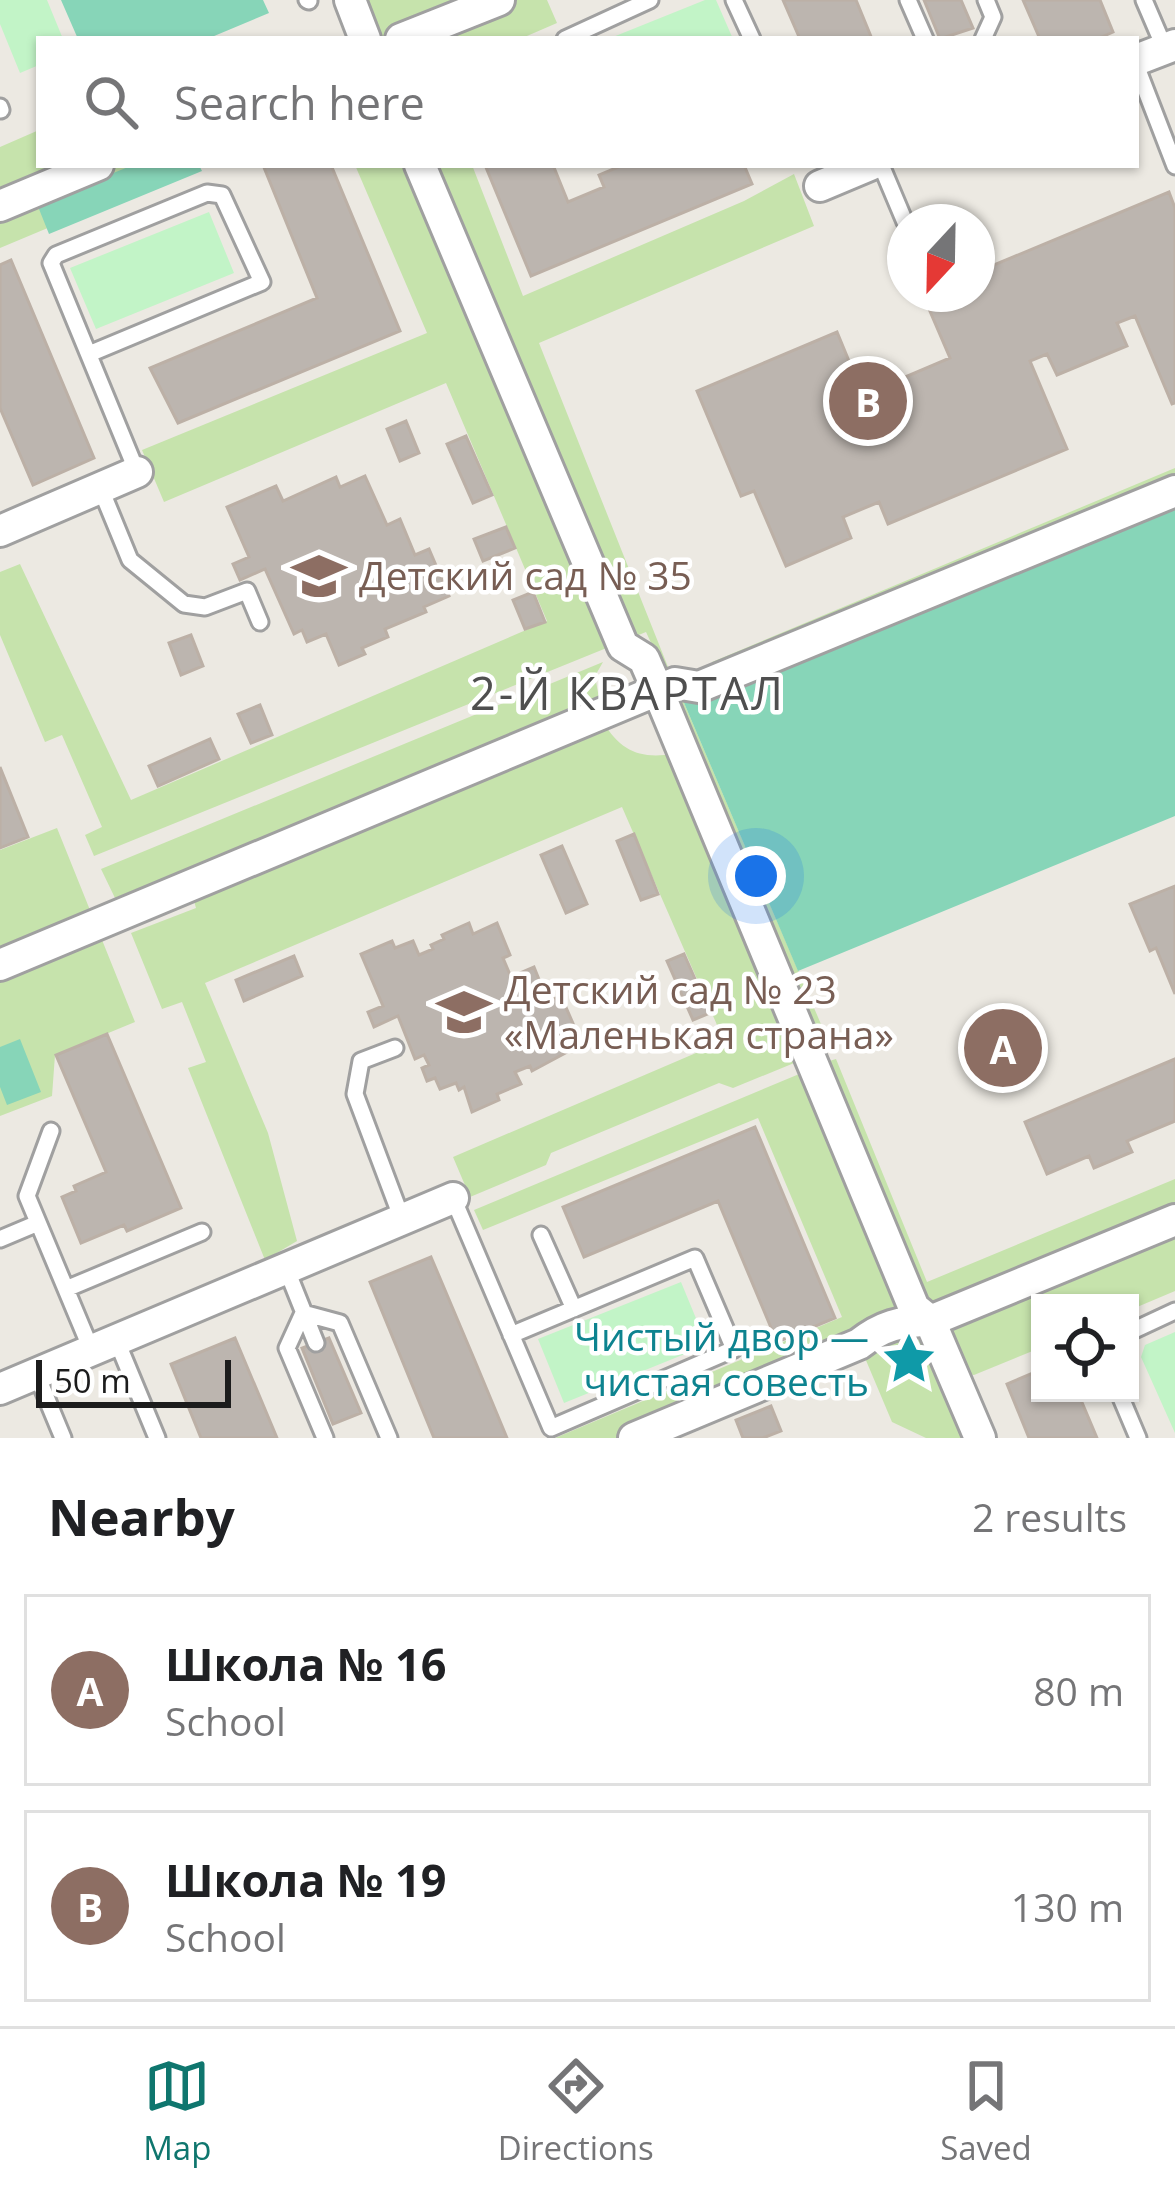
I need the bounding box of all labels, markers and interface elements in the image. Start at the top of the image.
search box [36,36,1139,168]
icon: search [78,69,144,135]
text: Search here [174,72,425,133]
north arrow [887,204,995,312]
pin: B [829,356,907,446]
school or university icon: Детский сад № 35 [290,547,348,605]
place label: Детский сад № 35 [359,548,692,601]
district label: 2-Й КВАРТАЛ [470,662,786,723]
your location [726,846,786,906]
place label: Детский сад № 23 «Маленькая страна» [504,962,894,1060]
school or university icon: Детский сад № 23 «Маленькая страна» [435,983,493,1041]
pin: A [964,1003,1042,1093]
map controls [1031,1294,1139,1402]
button: locate [1031,1294,1139,1402]
place label: Чистый двор — чистая совесть [574,1309,869,1407]
place icon: Чистый двор — чистая совесть [880,1330,938,1388]
scale bar [36,1354,231,1407]
text: 50 m [54,1358,131,1403]
text: Nearby [48,1481,235,1551]
text: 2 results [972,1490,1127,1543]
text: Школа № 16 [165,1633,447,1694]
text: A [77,1664,103,1717]
text: 80 m [1033,1664,1124,1717]
text: School [165,1694,286,1747]
text: Школа № 19 [165,1849,447,1910]
text: B [77,1880,103,1933]
text: 130 m [1011,1880,1124,1933]
text: School [165,1910,286,1963]
tab: Map [143,2053,211,2170]
tab: Directions [498,2053,654,2170]
tab: Saved [940,2053,1032,2170]

